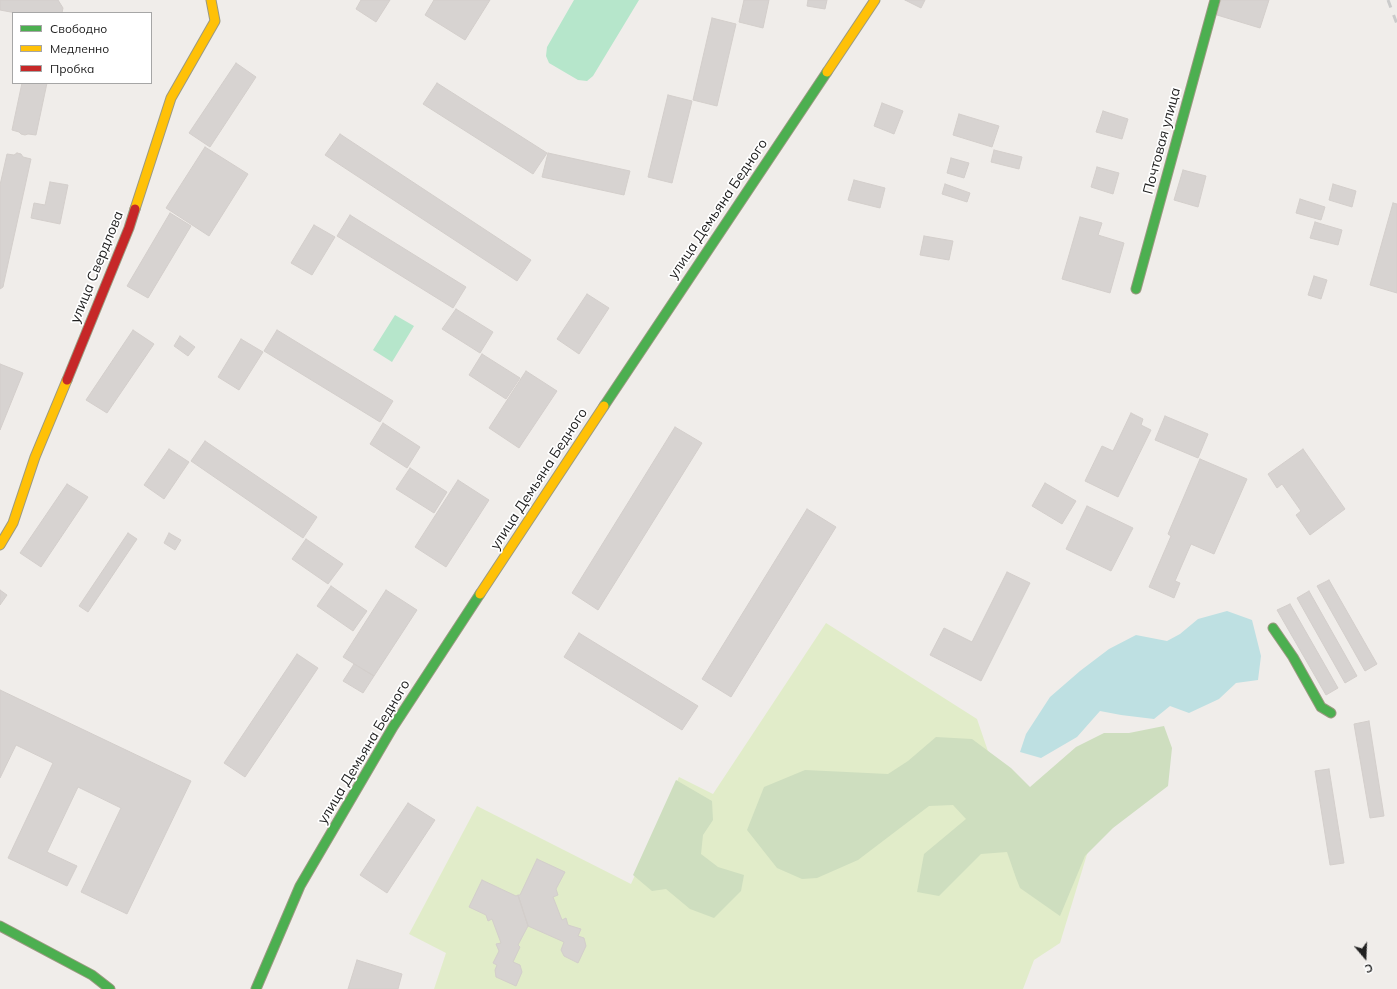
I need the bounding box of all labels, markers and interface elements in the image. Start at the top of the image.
legend [12,12,152,84]
text: Свободно [50,21,107,36]
text: Медленно [50,41,109,56]
text: Пробка [50,61,94,76]
street label: Почтовая улица [1140,86,1184,196]
street label: улица Демьяна Бедного [665,136,771,282]
street label: улица Свердлова [67,209,127,325]
street label: улица Демьяна Бедного [487,405,591,553]
street label: улица Демьяна Бедного [314,677,414,827]
north arrow [1345,937,1385,977]
text: С [1363,960,1375,976]

